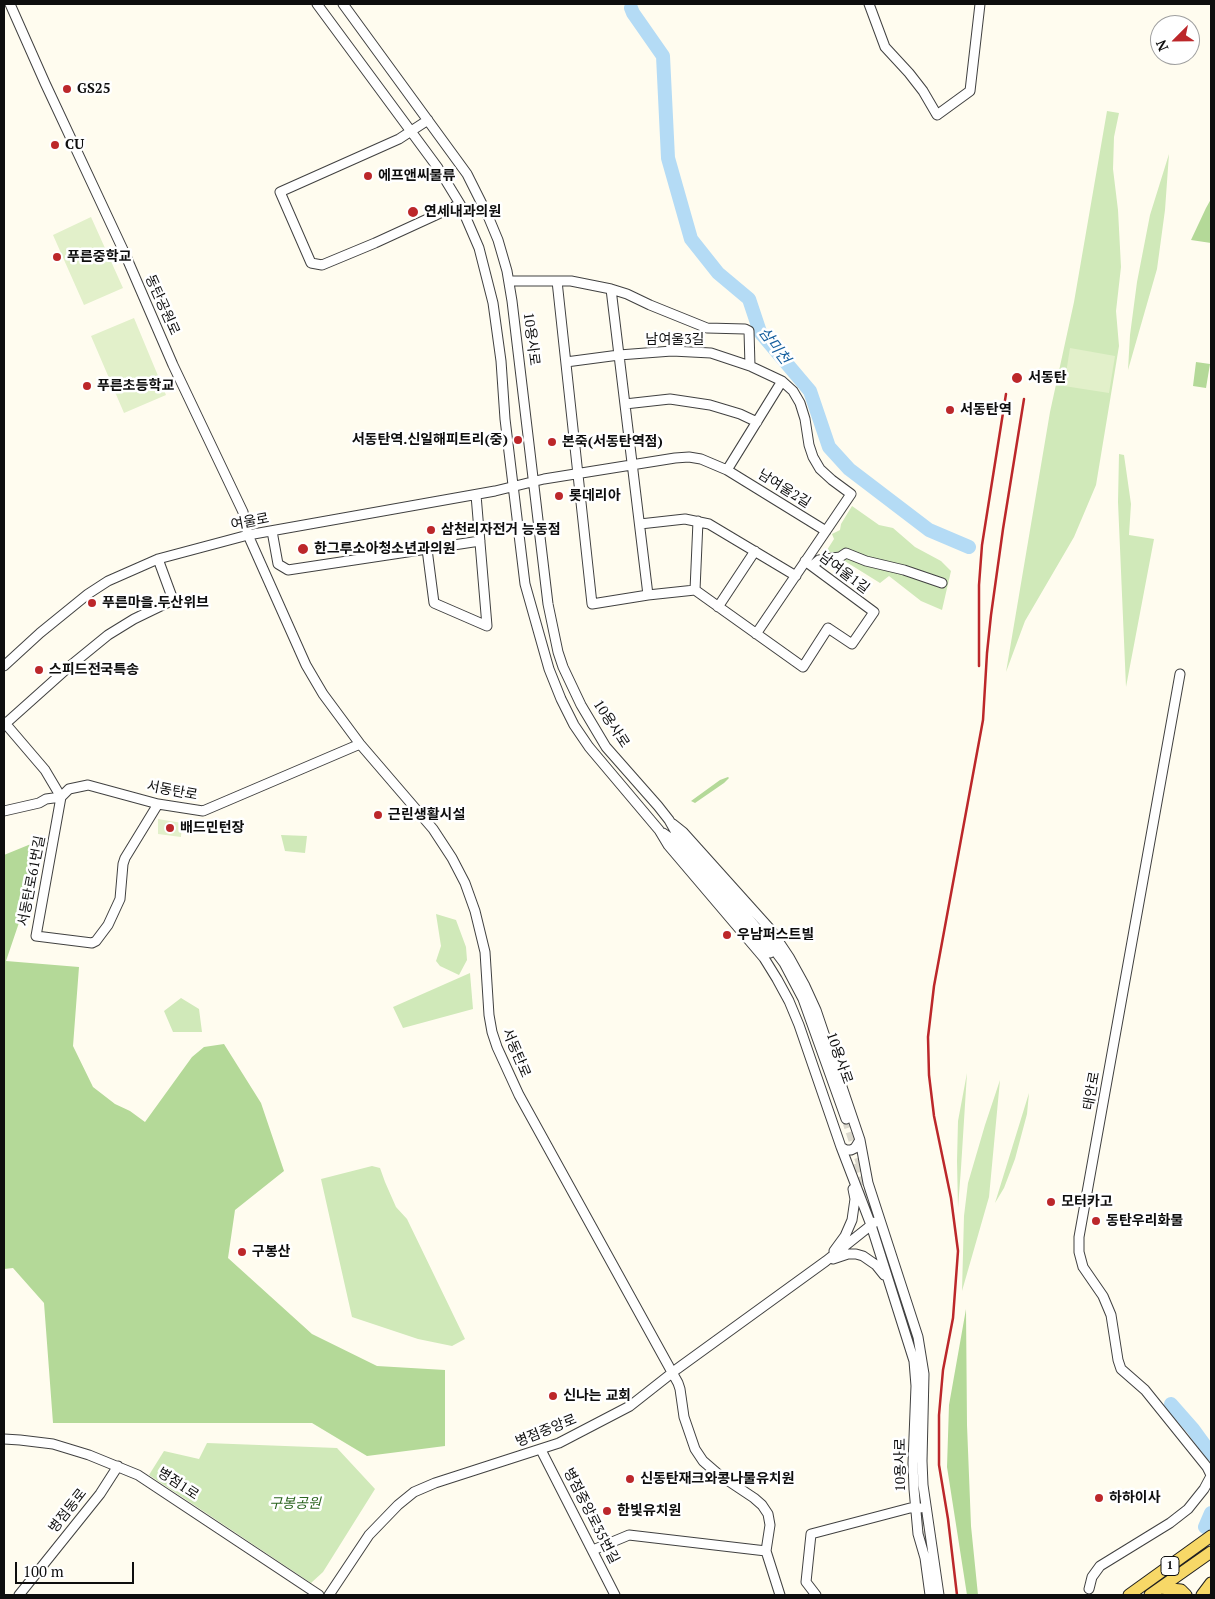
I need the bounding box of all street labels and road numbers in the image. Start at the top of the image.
street label: 동탄공원로 [141,272,183,338]
street label: 10용사로 [519,311,543,367]
street label: 남여울3길 [646,332,704,348]
street label: 남여울2길 [755,466,813,512]
street label: 여울로 [229,510,271,534]
street label: 남여울1길 [815,549,873,597]
street label: 10용사로 [589,697,633,751]
street label: 서동탄로 [145,778,199,804]
street label: 서동탄로61번길 [15,834,49,928]
street label: 서동탄로 [498,1026,534,1080]
street label: 10용사로 [822,1030,856,1086]
street label: 태안로 [1080,1071,1104,1111]
street label: 병점중앙로 [513,1411,579,1451]
street label: 10용사로 [893,1438,909,1492]
street label: 병점1로 [154,1464,202,1504]
street label: 병점중앙로35번길 [560,1465,622,1567]
street label: 병점동로 [46,1486,90,1536]
road number: 1 [1161,1556,1179,1575]

